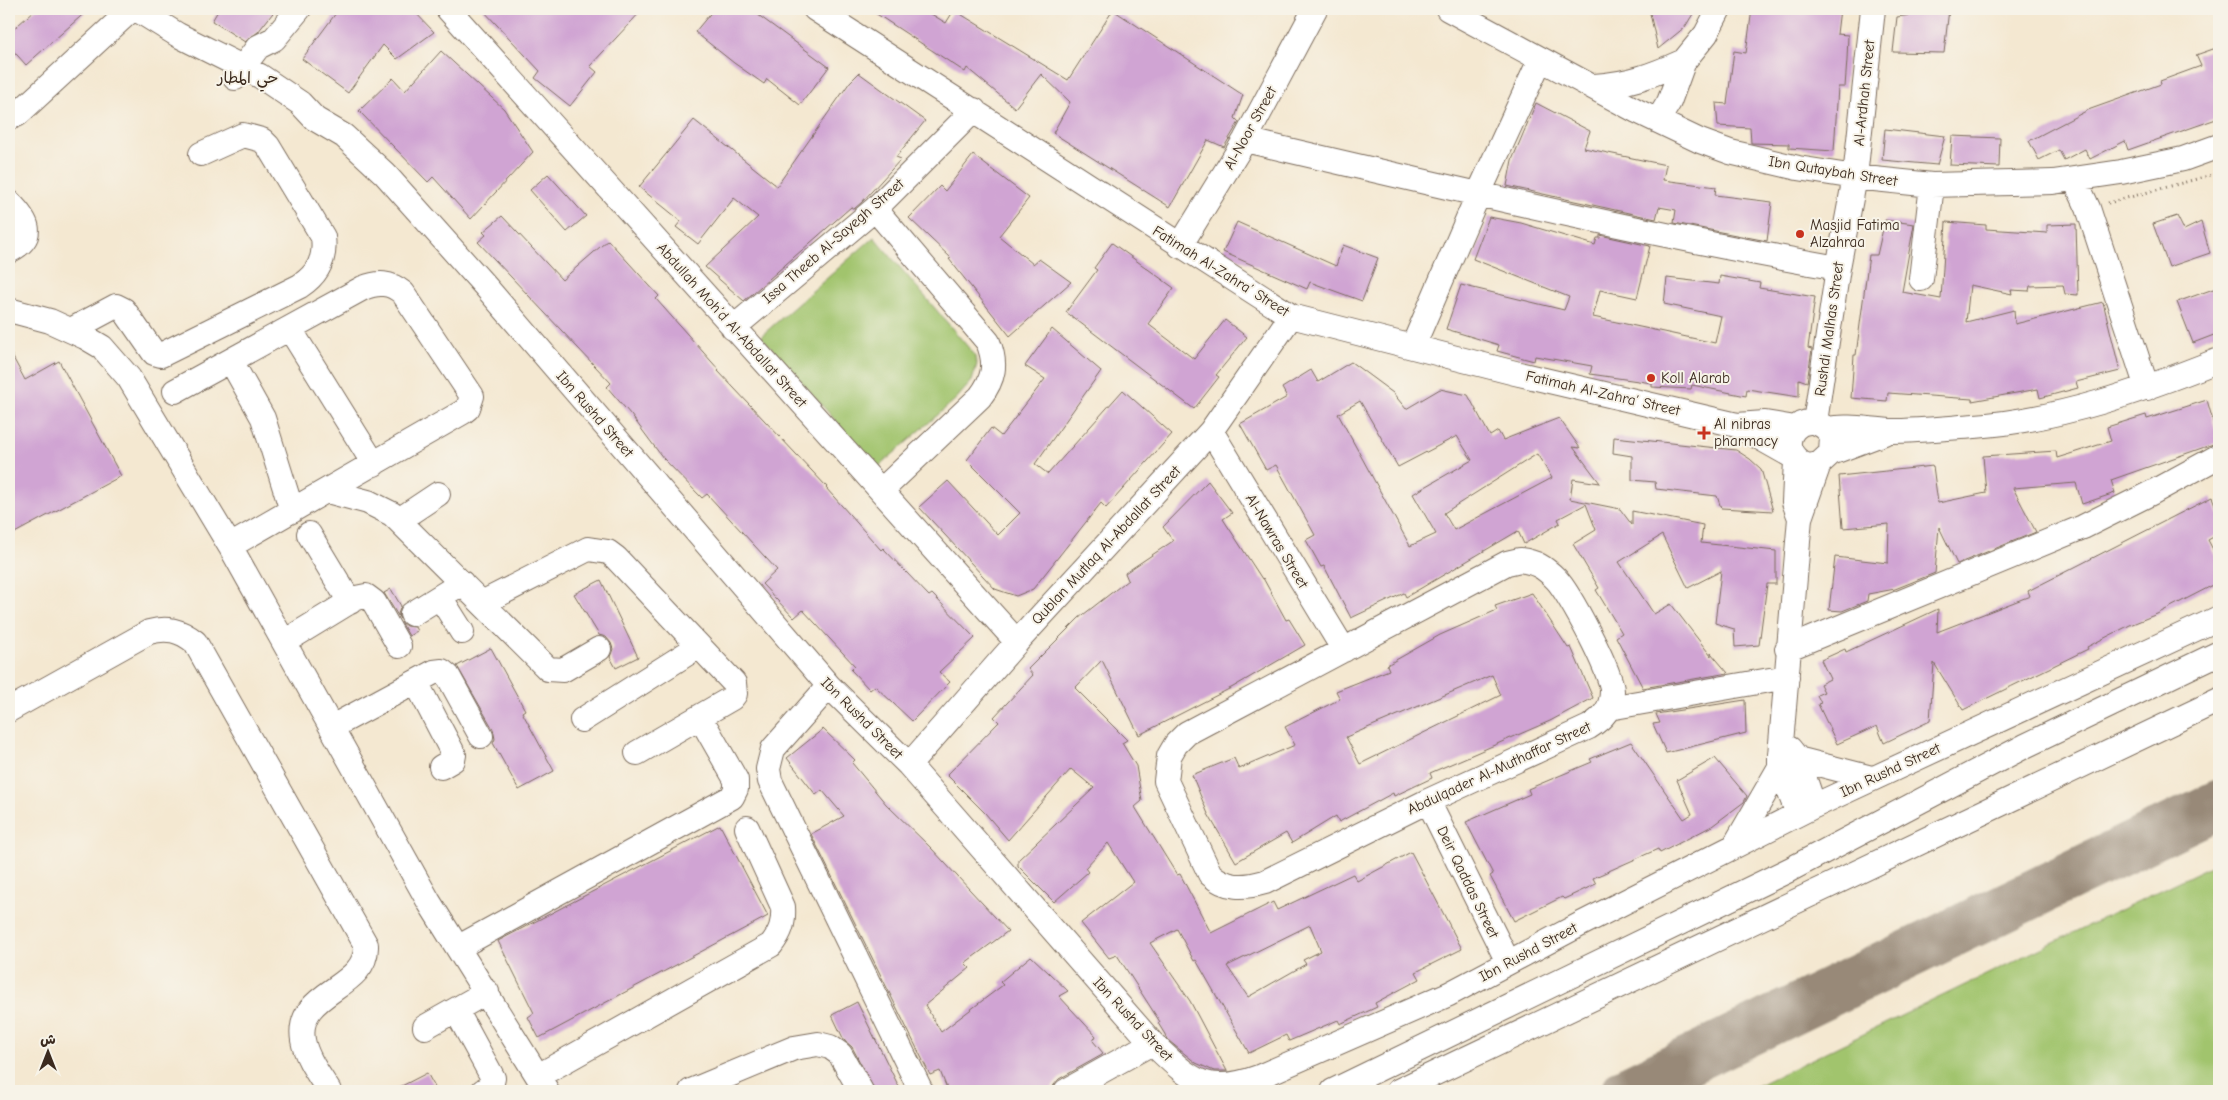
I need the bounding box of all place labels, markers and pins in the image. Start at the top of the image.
place label: Masjid Fatima Alzahraa [1810,216,1900,251]
marker: Masjid Fatima Alzahraa [1794,228,1806,240]
place label: Koll Alarab [1661,369,1730,387]
marker: Koll Alarab [1645,372,1657,384]
place label: Al nibras pharmacy [1714,415,1778,450]
marker: Al nibras pharmacy [1698,427,1710,439]

